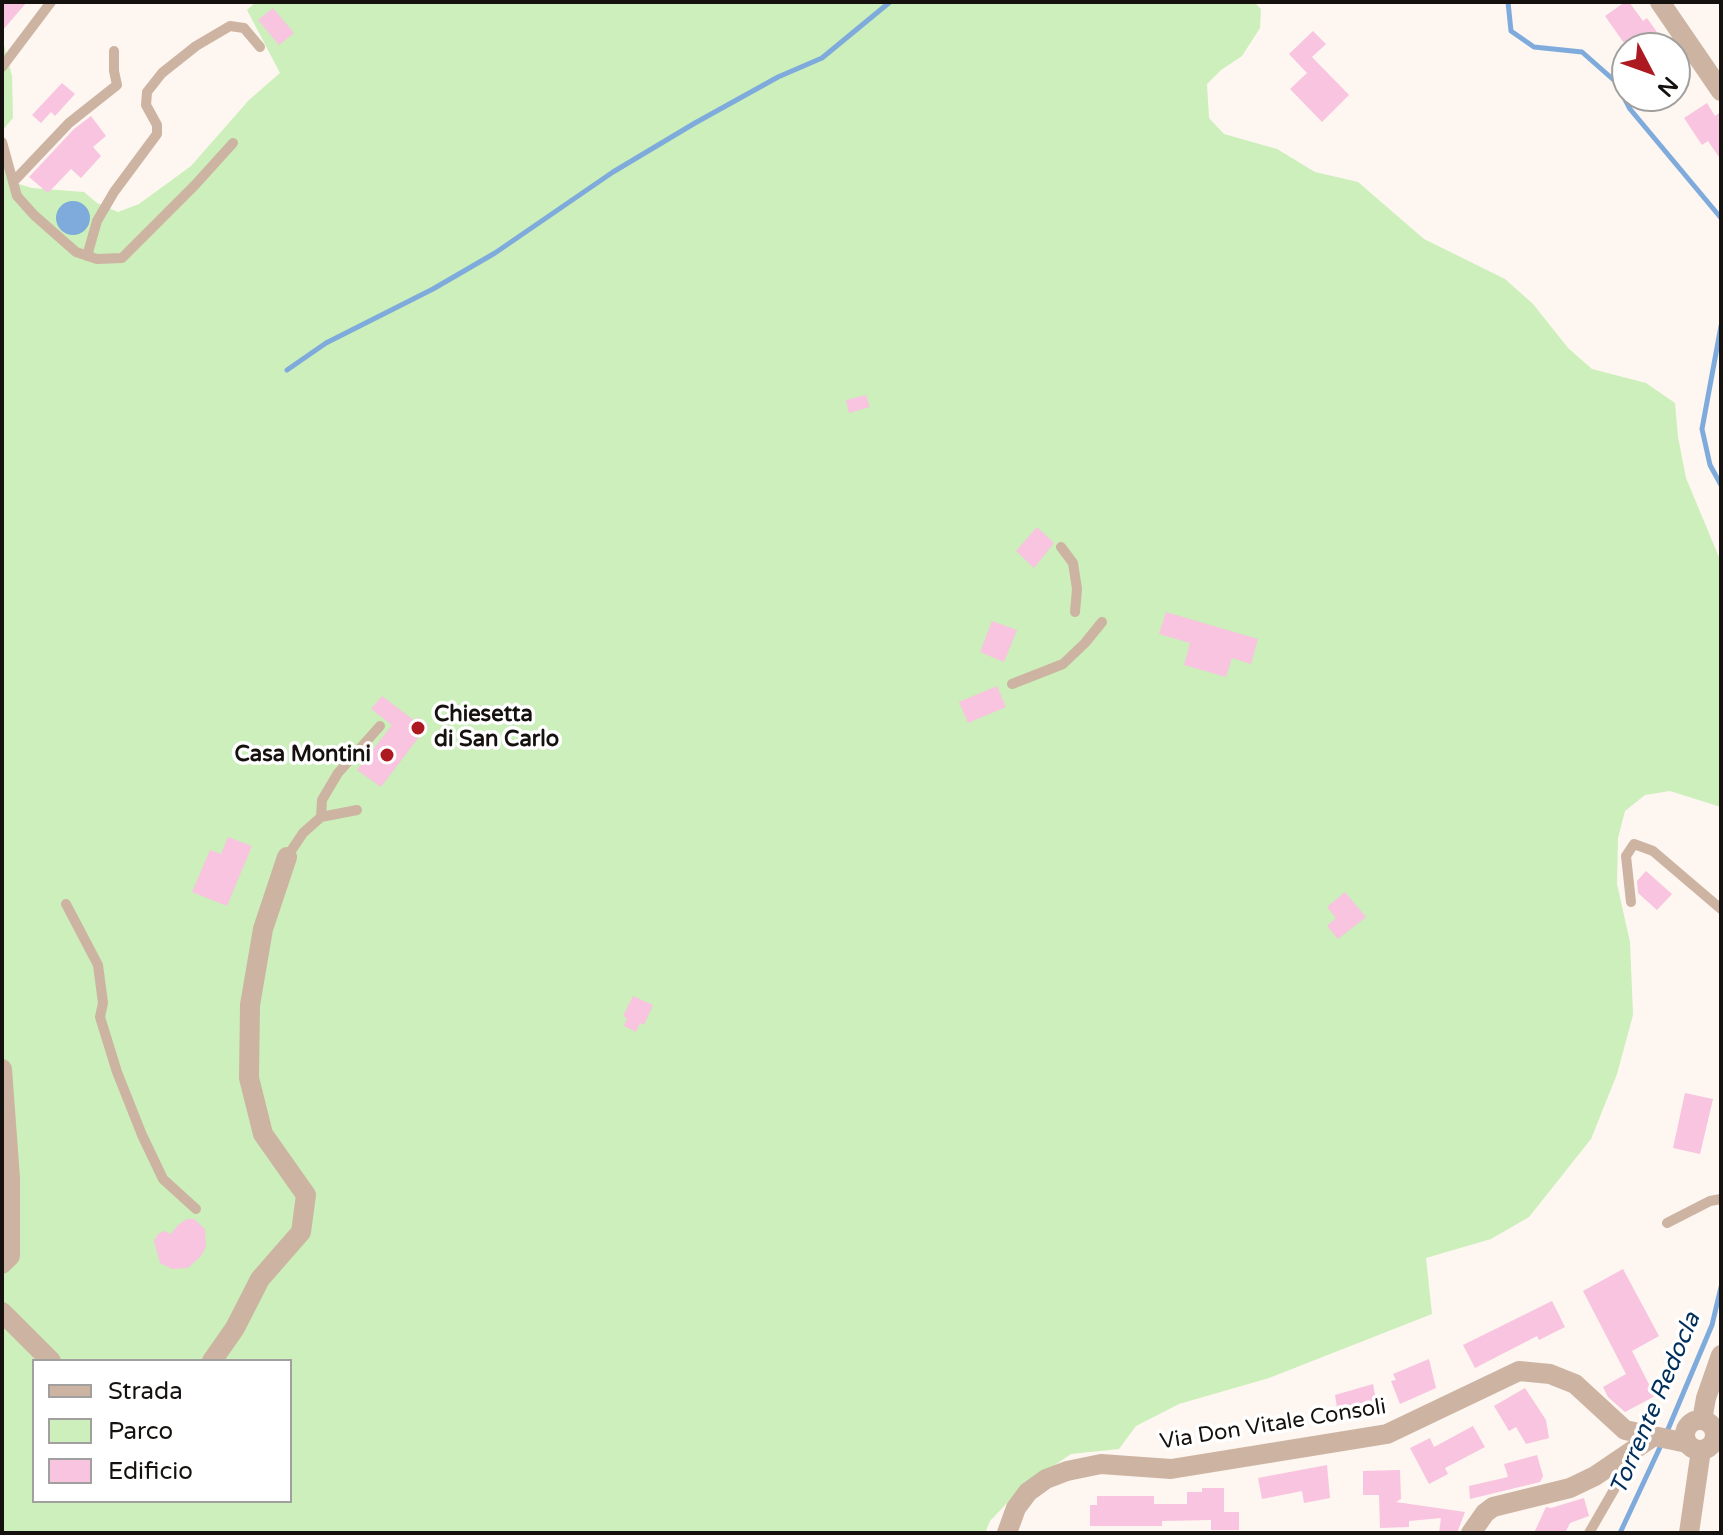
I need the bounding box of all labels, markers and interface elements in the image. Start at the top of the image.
north arrow [1611,32,1691,112]
text: N [1652,71,1683,102]
place label: Chiesetta di San Carlo [434,702,559,754]
marker: Chiesetta di San Carlo [409,719,427,737]
place label: Casa Montini [234,742,371,768]
marker: Casa Montini [378,746,396,764]
water label: Torrente Redocla [1605,1309,1707,1499]
legend [32,1359,292,1503]
text: Strada [108,1377,183,1406]
street label: Via Don Vitale Consoli [1158,1394,1388,1456]
text: Parco [108,1417,173,1446]
text: Edificio [108,1457,193,1486]

